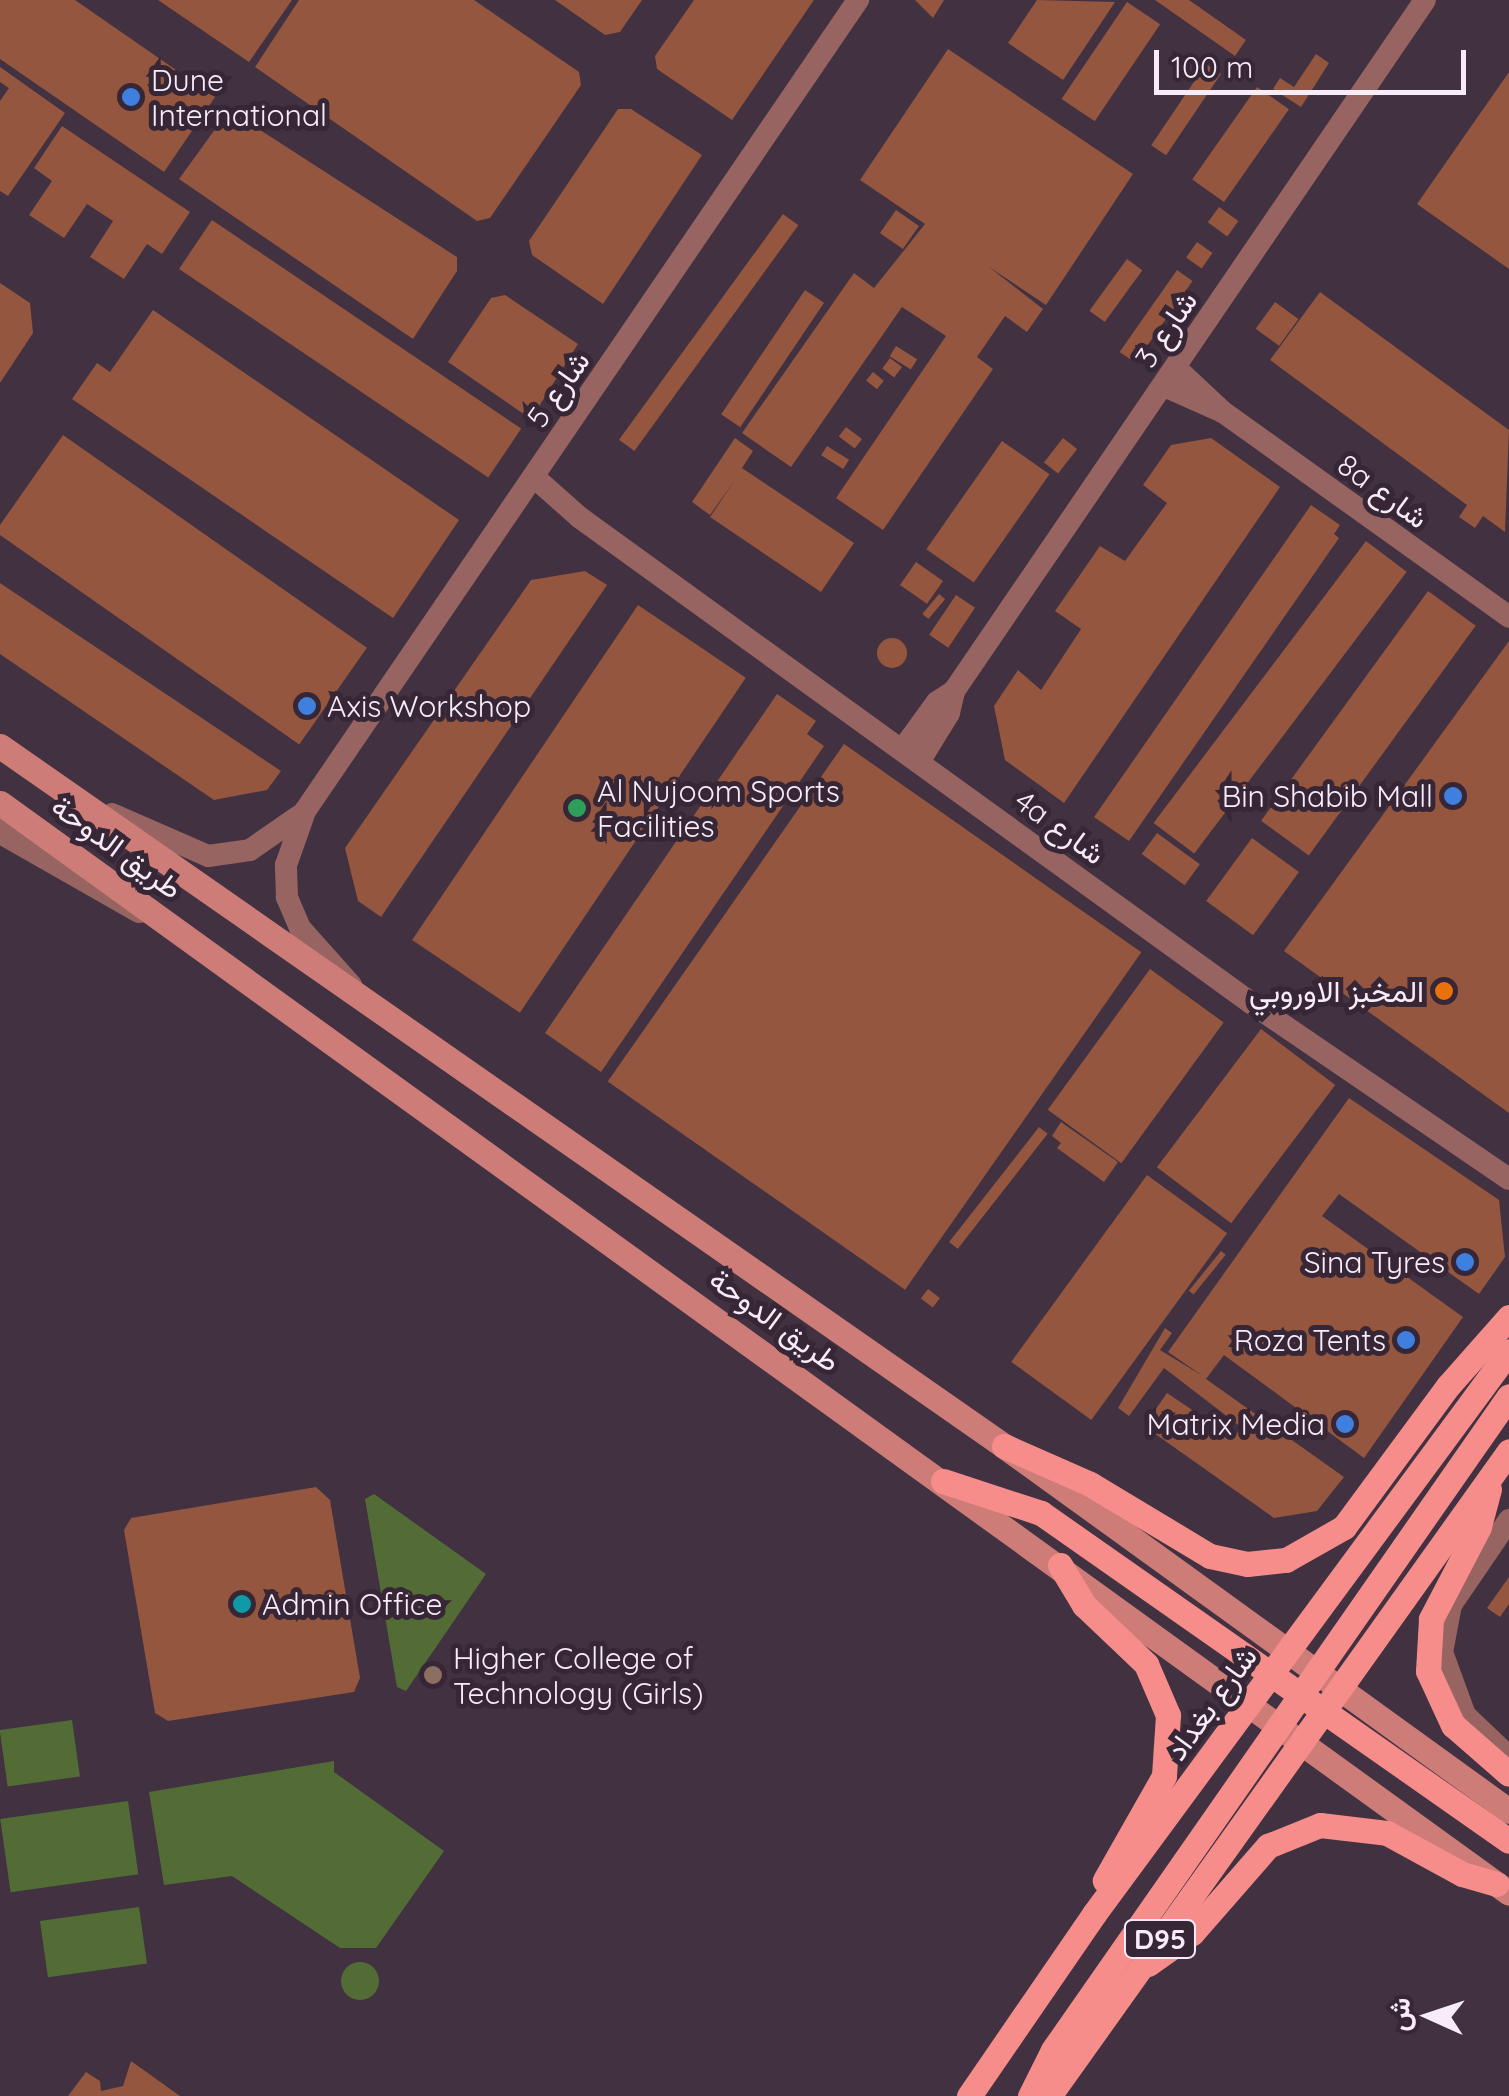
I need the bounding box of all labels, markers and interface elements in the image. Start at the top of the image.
scale bar [1159,30,1472,92]
text: 100 m [1171,48,1253,86]
place label: Dune International [151,62,327,132]
marker: Dune International [120,86,142,108]
street label: شارع 3 [1128,284,1204,374]
street label: شارع 5 [519,344,597,434]
street label: 8a شارع [1331,446,1435,536]
place label: Axis Workshop [327,688,531,724]
marker: Axis Workshop [296,695,318,717]
place label: Al Nujoom Sports Facilities [597,773,840,844]
place label: Bin Shabib Mall [1222,778,1433,814]
street label: 4a شارع [1008,782,1112,872]
marker: Bin Shabib Mall [1442,785,1464,807]
street label: طريق الدوحة [45,788,189,906]
marker: Al Nujoom Sports Facilities [566,797,588,819]
place label: المخبز الاوروبي [1249,973,1424,1009]
marker: المخبز الاوروبي [1433,980,1455,1002]
place label: Sina Tyres [1304,1244,1445,1280]
marker: Sina Tyres [1454,1251,1476,1273]
street label: طريق الدوحة [703,1261,847,1379]
place label: Roza Tents [1234,1322,1386,1358]
marker: Roza Tents [1395,1329,1417,1351]
place label: Matrix Media [1147,1406,1325,1442]
marker: Matrix Media [1334,1413,1356,1435]
place label: Admin Office [262,1586,442,1622]
marker: Admin Office [231,1593,253,1615]
street label: شارع بغداد [1158,1639,1264,1767]
place label: Higher College of Technology (Girls) [453,1640,703,1710]
marker: Higher College of Technology (Girls) [422,1664,444,1686]
road number: D95 [1122,1916,1198,1962]
north arrow [1379,1966,1479,2066]
text: ش [1380,1997,1417,2032]

